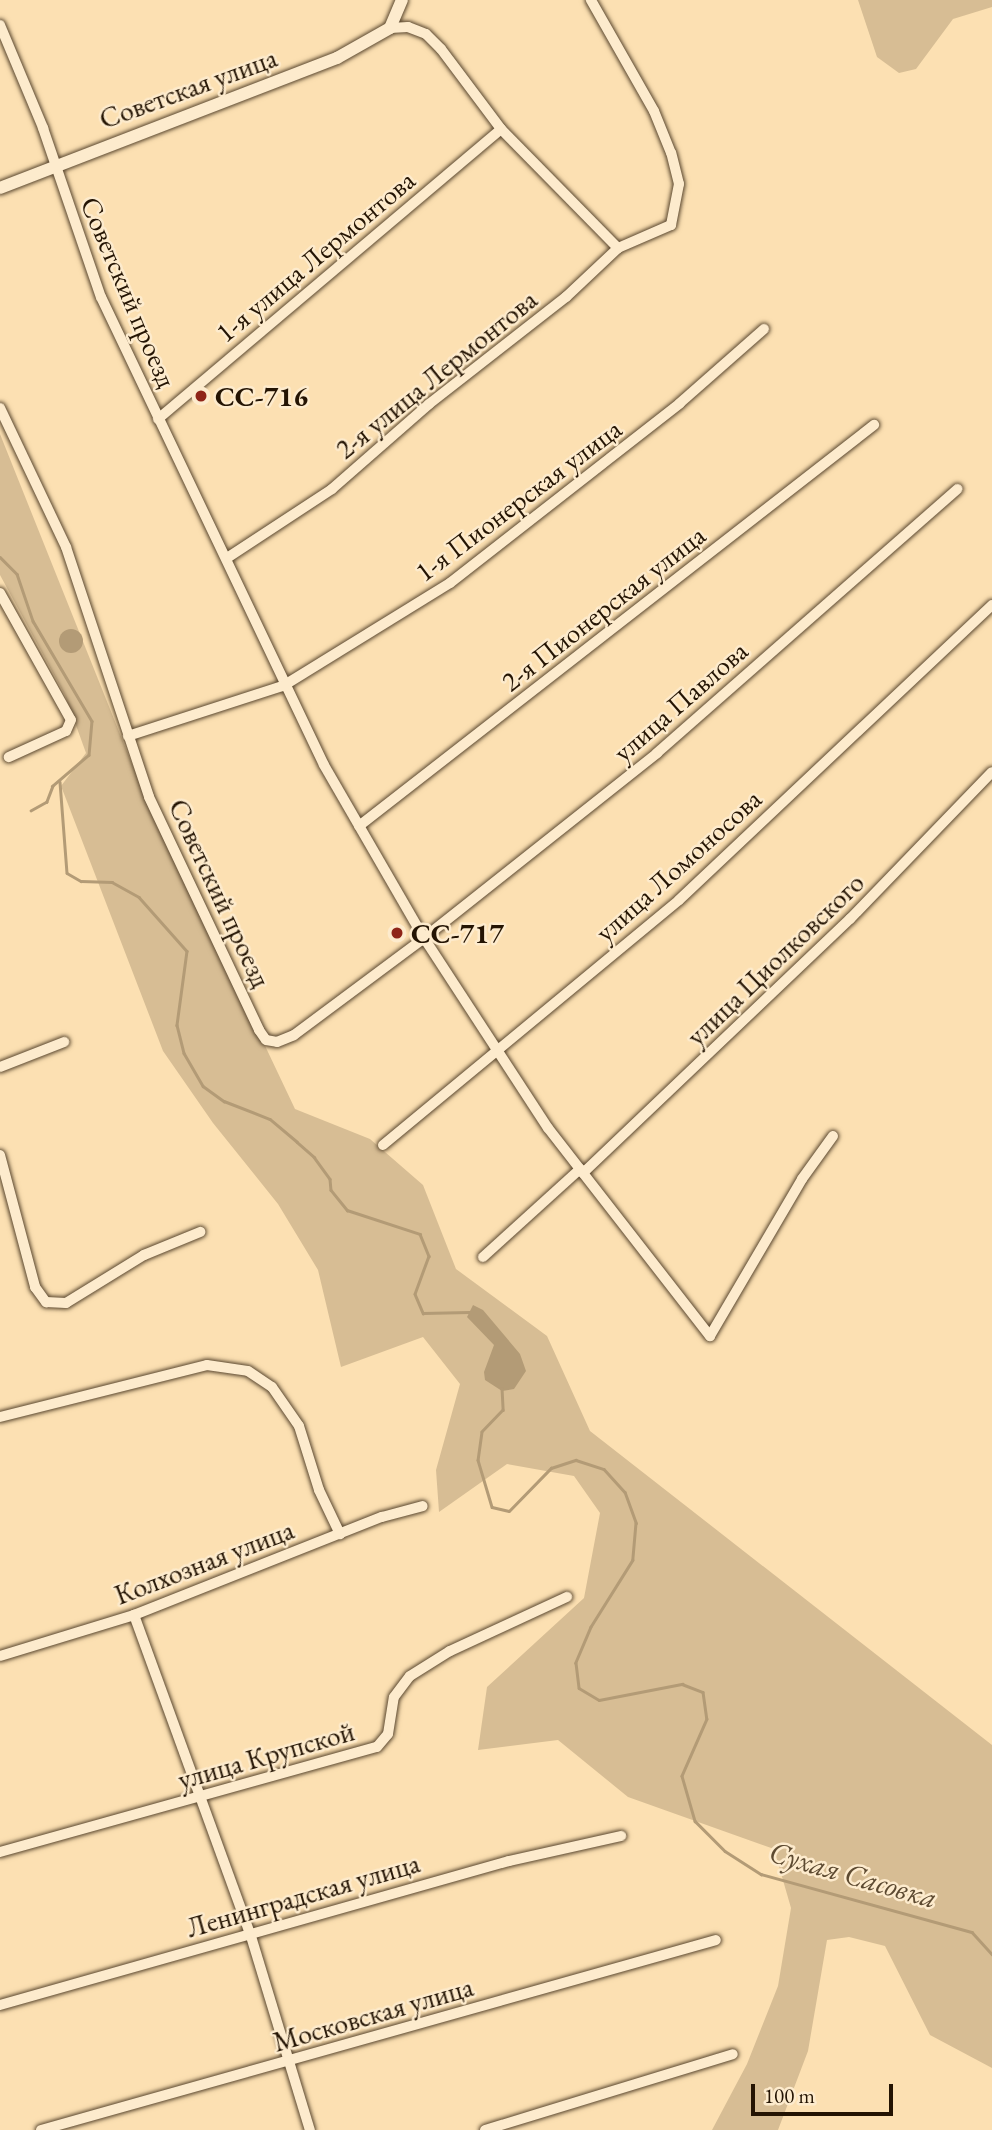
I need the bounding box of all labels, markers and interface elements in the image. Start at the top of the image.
street label: Советская улица [95,40,281,136]
street label: 1-я улица Лермонтова [209,163,421,349]
street label: Советский проезд [74,192,184,392]
street label: 2-я улица Лермонтова [328,282,544,466]
place label: СС-716 [215,379,308,413]
marker: СС-716 [193,388,209,404]
street label: 1-я Пионерская улица [408,411,628,589]
street label: 2-я Пионерская улица [494,518,712,698]
street label: улица Павлова [606,633,754,769]
street label: улица Ломоносова [588,782,768,948]
street label: Советский проезд [162,793,278,993]
street label: улица Циолковского [679,866,871,1052]
place label: СС-717 [411,916,504,950]
marker: СС-717 [389,925,405,941]
street label: Колхозная улица [110,1512,298,1612]
street label: улица Крупской [174,1714,358,1796]
water label: Сухая Сасовка [765,1834,941,1916]
street label: Ленинградская улица [182,1846,424,1944]
street label: Московская улица [269,1969,477,2059]
scale bar [754,2070,896,2114]
text: 100 m [764,2082,815,2109]

